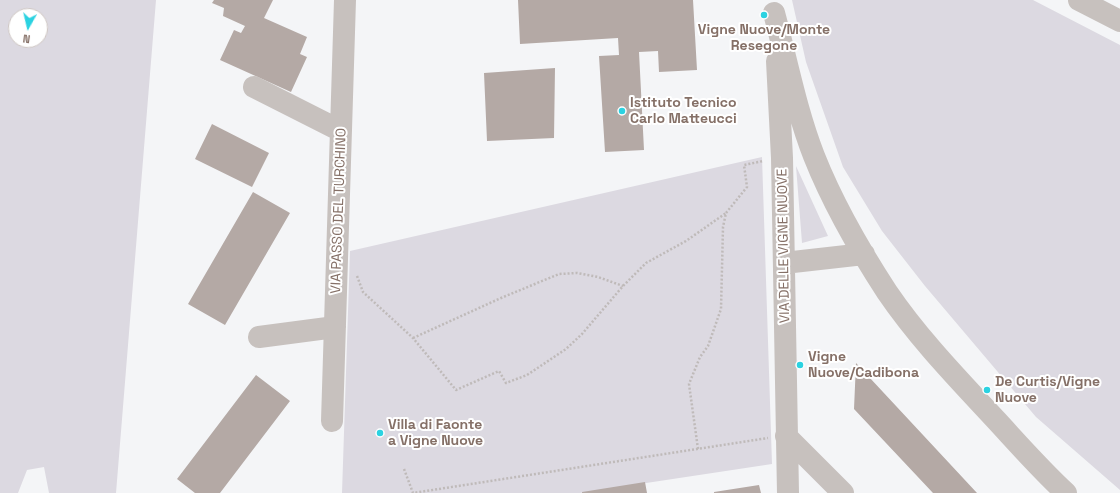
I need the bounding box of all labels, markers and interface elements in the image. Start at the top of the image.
north arrow [8,8,48,48]
marker: Vigne Nuove/Monte Resegone [759,10,769,20]
place label: Vigne Nuove/Monte Resegone [698,22,830,54]
text: N [22,31,31,46]
place label: Istituto Tecnico Carlo Matteucci [630,95,737,128]
marker: Istituto Tecnico Carlo Matteucci [617,106,627,116]
street label: VIA PASSO DEL TURCHINO [328,128,350,294]
street label: VIA DELLE VIGNE NUOVE [774,168,794,324]
place label: Vigne Nuove/Cadibona [808,349,919,382]
marker: Vigne Nuove/Cadibona [795,360,805,370]
place label: De Curtis/Vigne Nuove [995,374,1100,406]
marker: De Curtis/Vigne Nuove [982,385,992,395]
place label: Villa di Faonte a Vigne Nuove [388,417,483,450]
marker: Villa di Faonte a Vigne Nuove [375,428,385,438]

